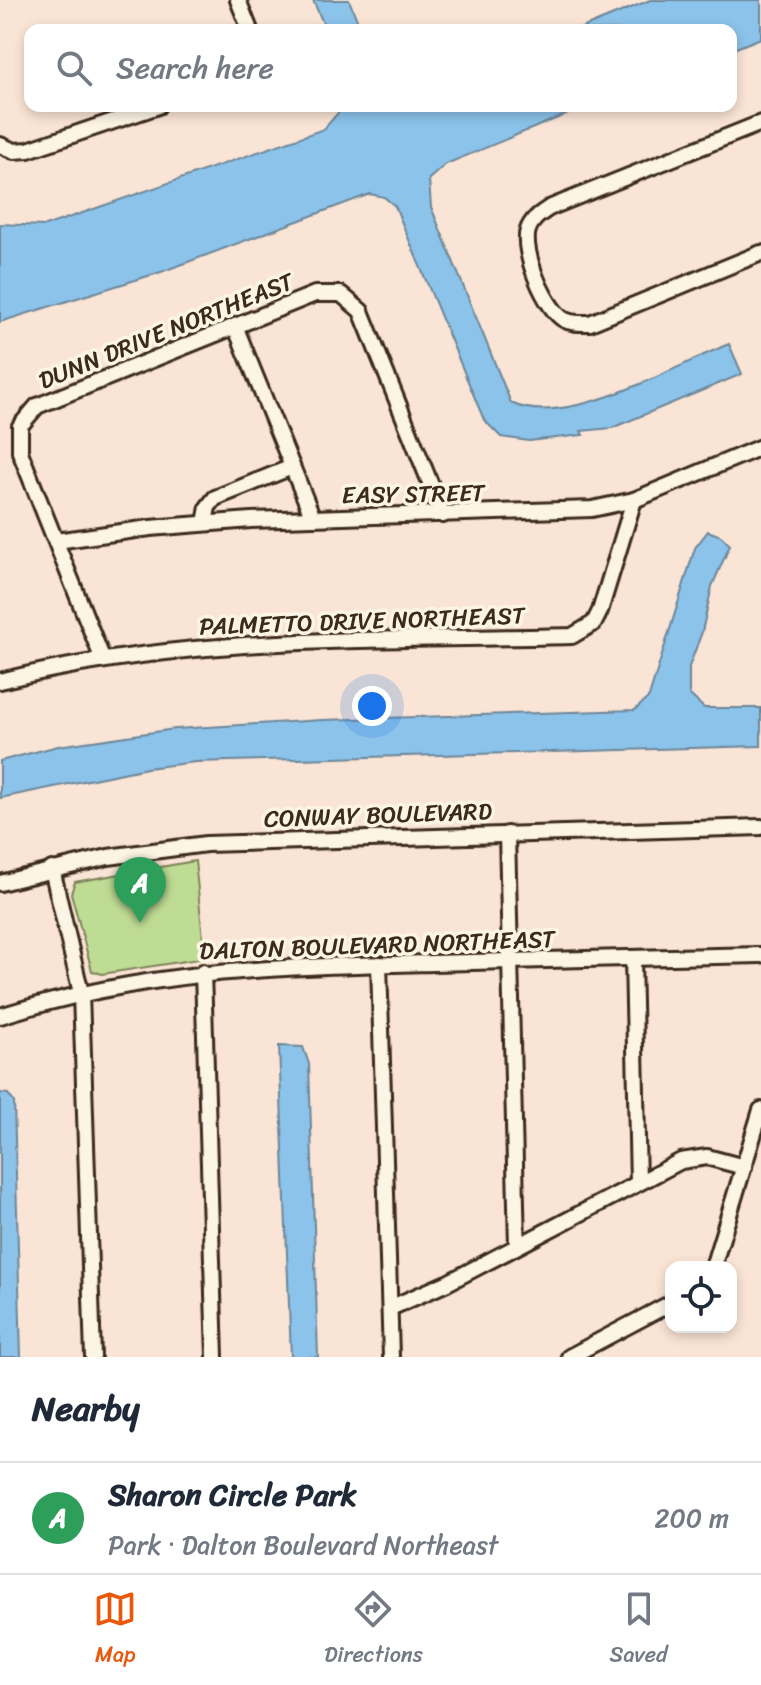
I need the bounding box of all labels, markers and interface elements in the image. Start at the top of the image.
search box [24,24,737,112]
text: Search here [116,41,274,95]
icon: search [52,46,96,90]
street label: DUNN DRIVE NORTHEAST [32,260,302,401]
street label: EASY STREET [341,472,487,516]
street label: PALMETTO DRIVE NORTHEAST [199,594,527,648]
your location [352,686,392,726]
street label: CONWAY BOULEVARD [263,790,493,840]
pin: A [114,857,166,923]
street label: DALTON BOULEVARD NORTHEAST [199,918,558,972]
map controls [665,1261,737,1333]
button: locate [665,1261,737,1333]
text: Nearby [32,1379,140,1439]
text: Sharon Circle Park [108,1468,357,1522]
text: A [49,1495,67,1541]
text: 200 m [654,1495,729,1541]
text: Park · Dalton Boulevard Northeast [108,1522,498,1568]
tab: Map [93,1587,137,1674]
tab: Directions [324,1587,423,1674]
tab: Saved [610,1587,668,1674]

